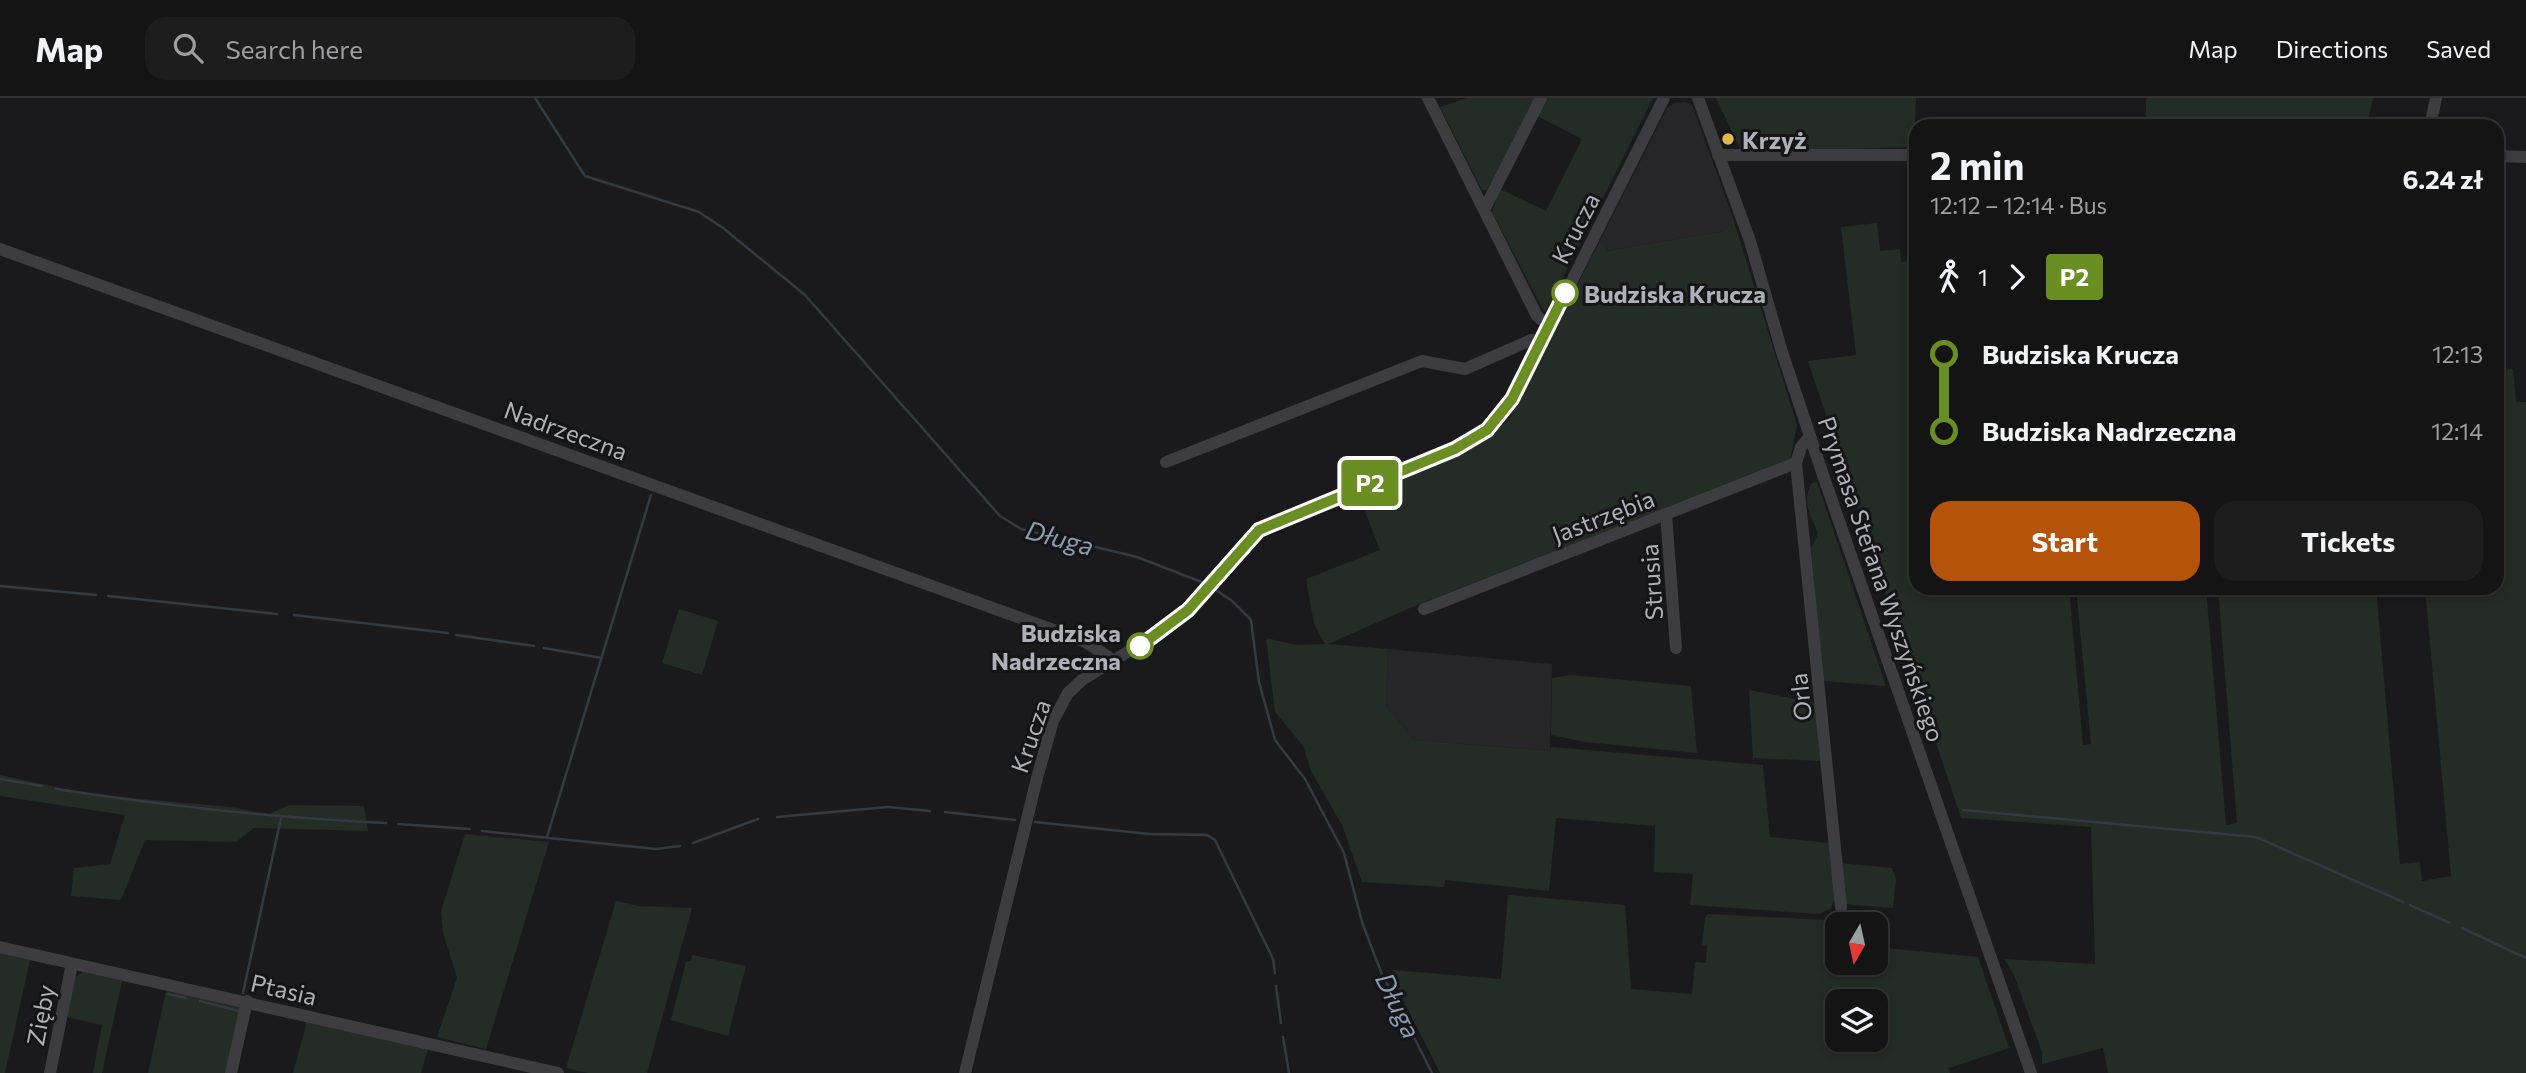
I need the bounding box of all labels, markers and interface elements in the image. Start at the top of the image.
search box [145,17,635,80]
text: Map [35,28,103,69]
icon: search [169,29,207,67]
text: Search here [225,33,363,64]
text: Map [2188,34,2238,63]
text: Directions [2276,34,2388,63]
text: Saved [2426,34,2491,63]
place label: Krzyż [1742,125,1807,154]
marker: Krzyż [1720,131,1736,147]
text: 2 min [1930,141,2025,188]
text: 6.24 zł [2402,163,2483,194]
street label: Krucza [1545,188,1605,268]
text: 12:12 – 12:14 · Bus [1930,191,2107,219]
icon: walk [1930,258,1968,296]
icon: forward [1998,258,2036,296]
text: P2 [2060,262,2089,291]
text: 1 [1978,263,1988,291]
place label: Budziska Krucza [1584,279,1766,308]
marker: Budziska Krucza [1552,280,1578,306]
text: Budziska Krucza [1982,338,2179,369]
text: 12:13 [2432,340,2483,368]
street label: Nadrzeczna [501,394,631,466]
street label: Prymasa Stefana Wyszyńskiego [1813,413,1951,745]
text: Budziska Nadrzeczna [1982,415,2237,446]
text: 12:14 [2431,417,2483,445]
line badge: P2 [1338,460,1402,506]
text: P2 [1355,468,1385,497]
street label: Jastrzębia [1548,483,1658,549]
button: Start [1930,501,2200,581]
button: Tickets [2214,501,2483,581]
water label: Długa [1023,513,1097,561]
street label: Strusia [1634,543,1668,621]
place label: Budziska Nadrzeczna [991,618,1121,675]
marker: Budziska Nadrzeczna [1127,633,1153,659]
street label: Orla [1783,672,1817,722]
street label: Krucza [1004,696,1056,776]
north arrow [1825,912,1888,975]
map controls [1825,912,1888,1052]
street label: Ptasia [248,967,320,1011]
water label: Długa [1370,967,1428,1043]
street label: Zięby [20,982,60,1048]
button: layers [1825,989,1888,1052]

